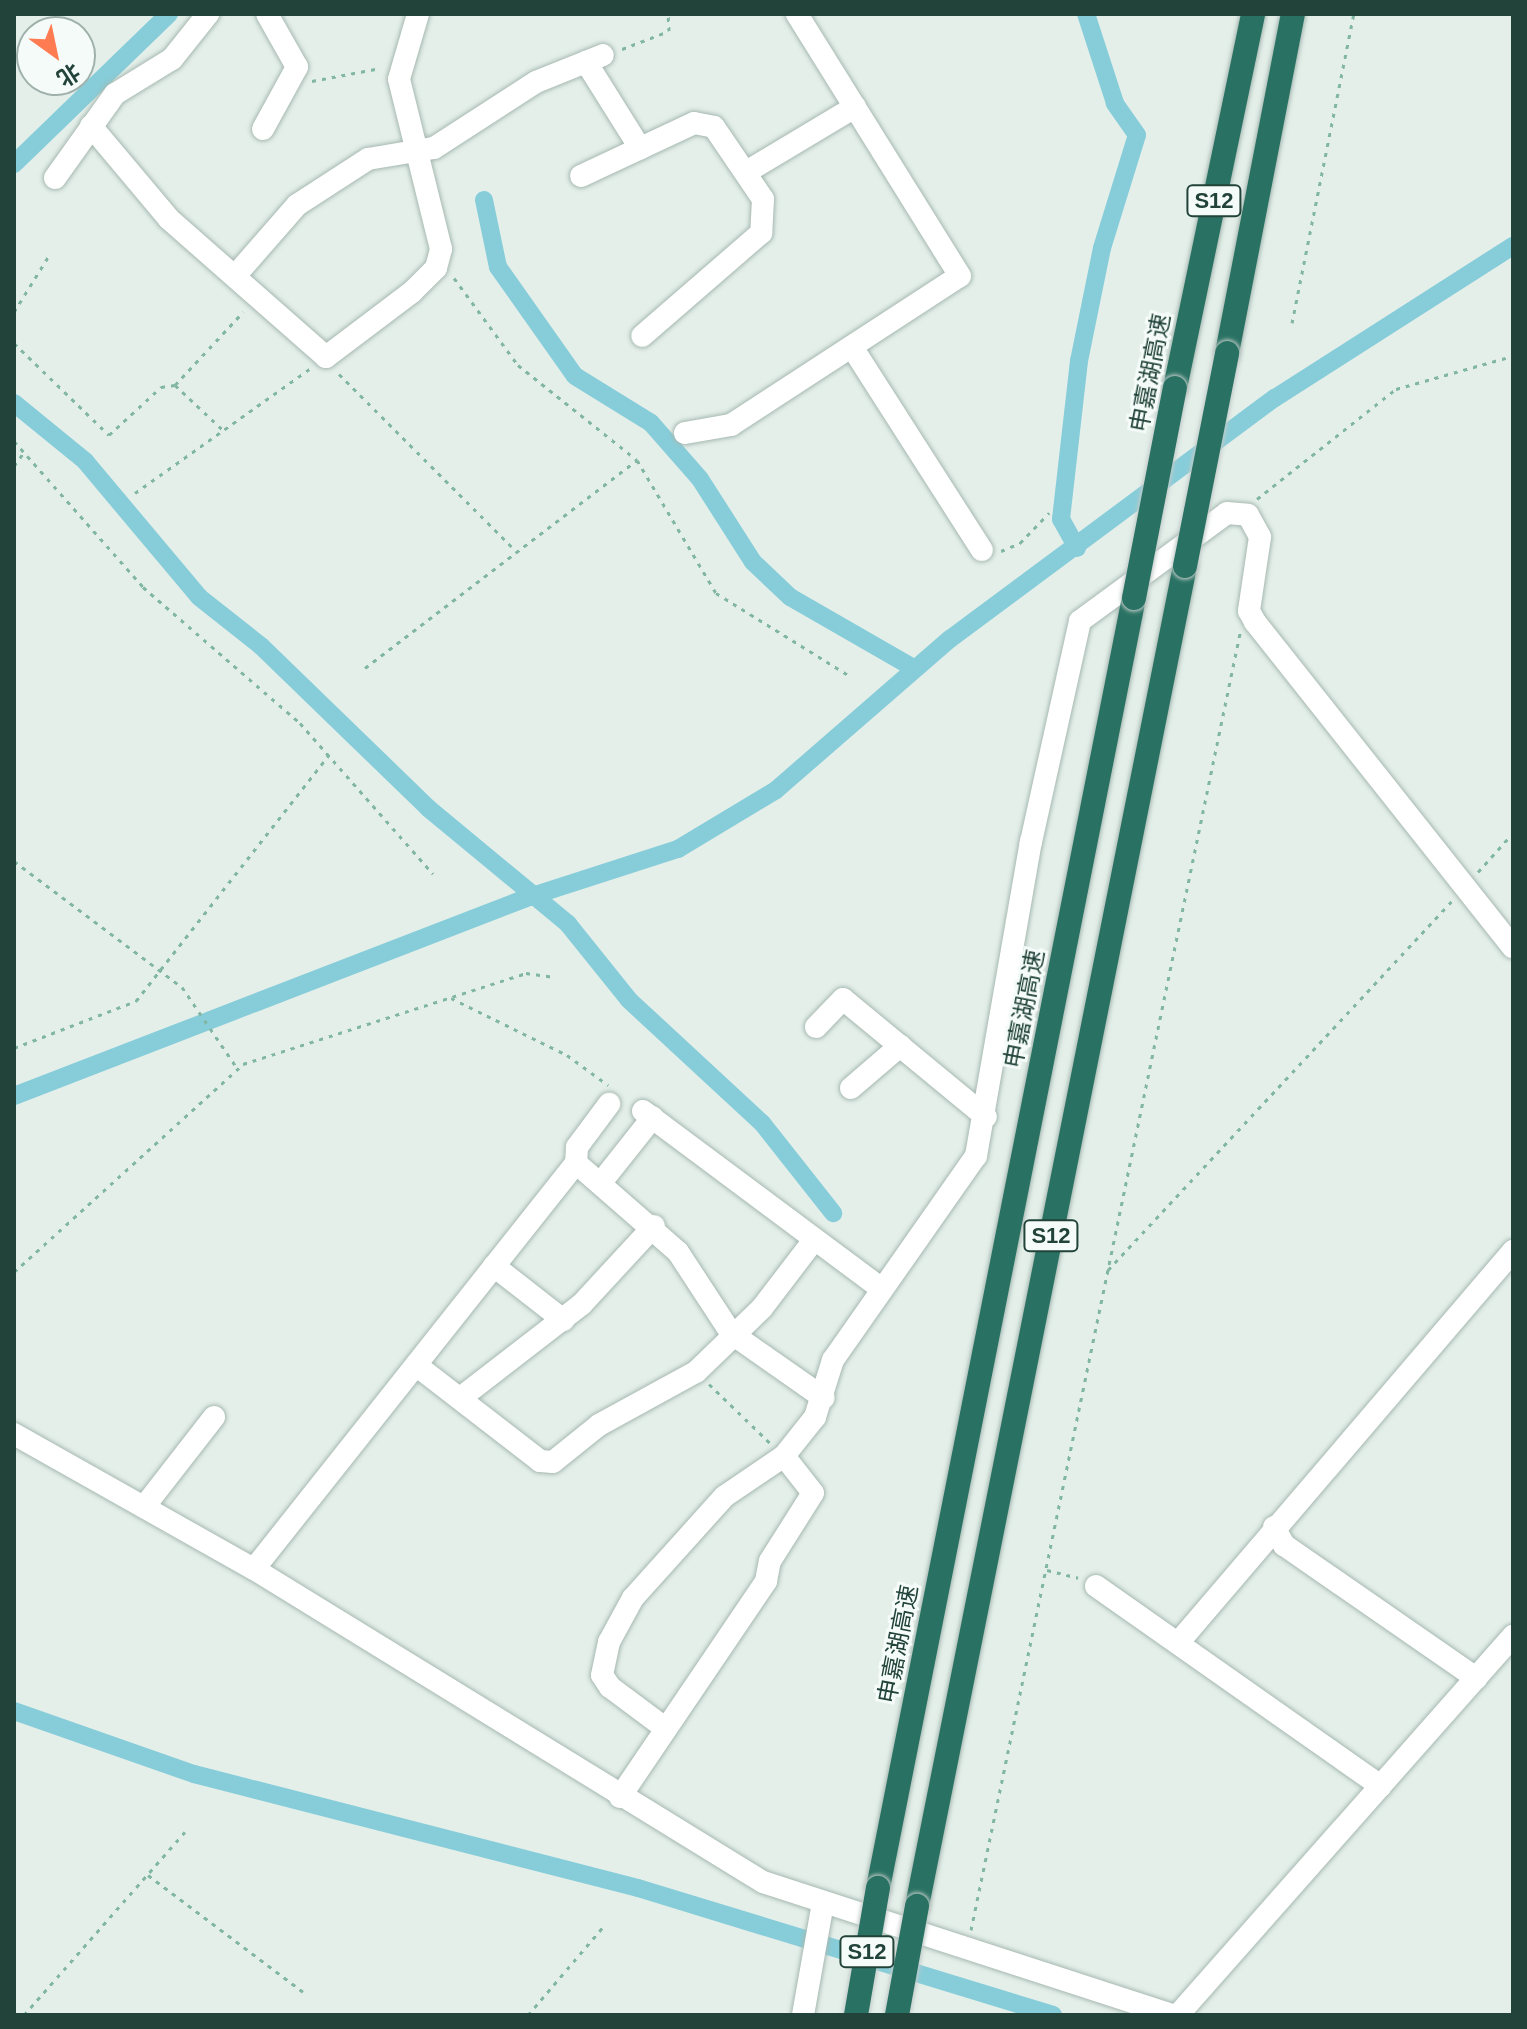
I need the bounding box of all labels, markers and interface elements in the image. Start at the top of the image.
north arrow [16,16,96,96]
text: 北 [52,58,84,91]
road number: S12 [1186,183,1242,219]
street label: 申嘉湖高速 [1124,311,1176,435]
street label: 申嘉湖高速 [998,947,1050,1071]
road number: S12 [1023,1218,1079,1254]
street label: 申嘉湖高速 [872,1582,924,1706]
road number: S12 [839,1934,895,1970]

